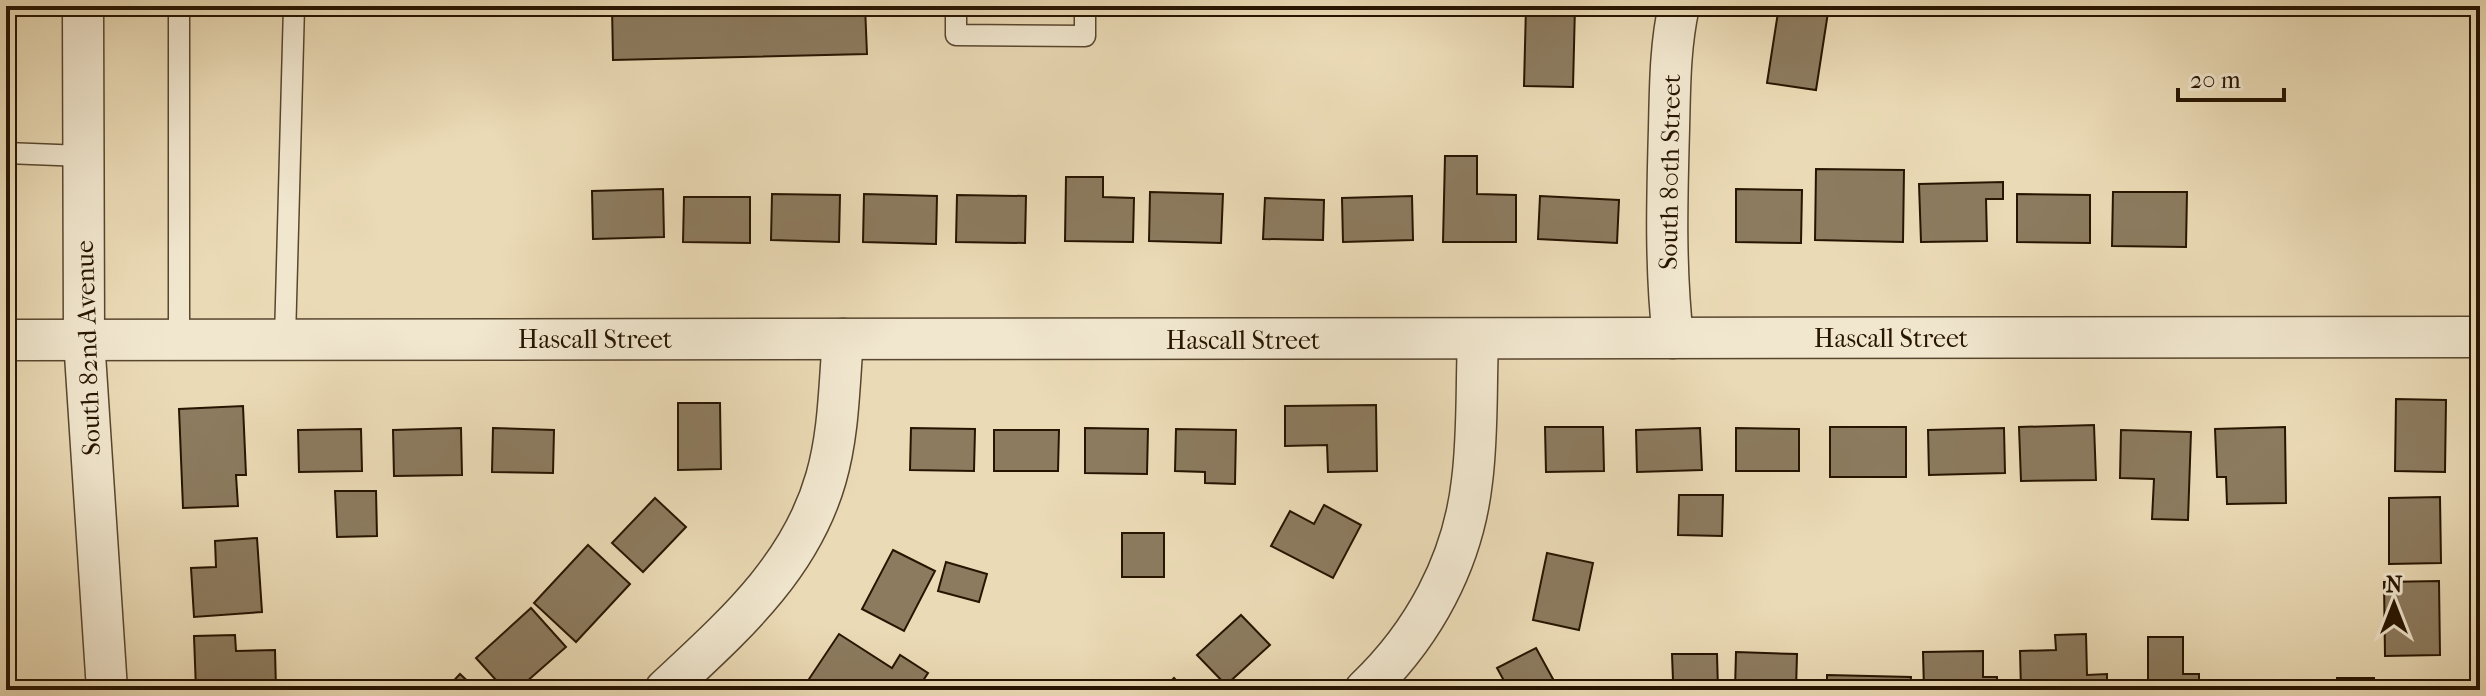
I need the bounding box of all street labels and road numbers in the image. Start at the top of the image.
street label: South 80th Street [1653,73,1687,270]
street label: South 82nd Avenue [69,240,107,456]
street label: Hascall Street [1814,323,1969,354]
street label: Hascall Street [518,324,673,355]
street label: Hascall Street [1166,325,1321,356]

